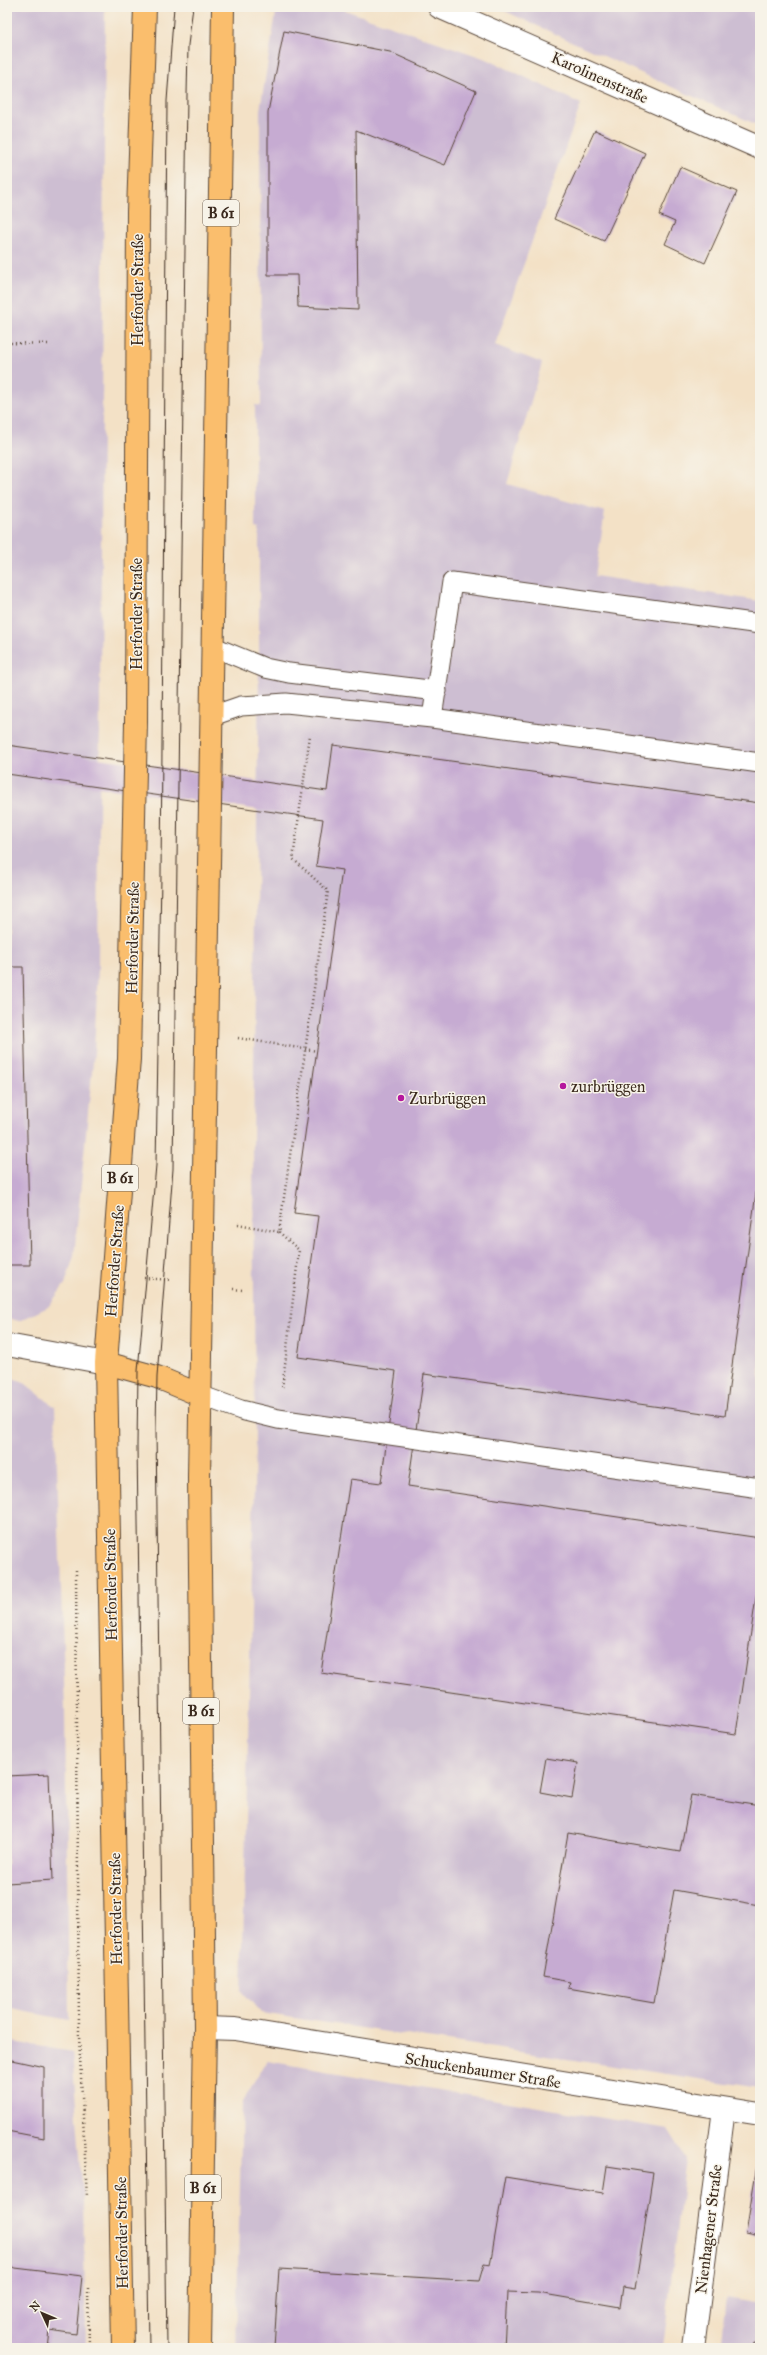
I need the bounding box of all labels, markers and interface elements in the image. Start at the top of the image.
street label: Karolinenstraße [548,48,651,107]
road number: B 61 [203,200,239,226]
street label: Herforder Straße [128,233,147,346]
street label: Herforder Straße [127,557,146,670]
street label: Herforder Straße [122,881,143,994]
place label: zurbrüggen [571,1077,646,1097]
marker: zurbrüggen [558,1081,568,1091]
place label: Zurbrüggen [409,1089,486,1109]
marker: Zurbrüggen [396,1093,406,1103]
road number: B 61 [102,1165,138,1191]
street label: Herforder Straße [101,1204,128,1318]
street label: Herforder Straße [100,1528,121,1641]
road number: B 61 [183,1698,219,1724]
street label: Herforder Straße [105,1852,126,1965]
street label: Schuckenbaumer Straße [404,2049,563,2092]
street label: Nienhagener Straße [691,2163,727,2295]
road number: B 61 [185,2175,221,2201]
street label: Herforder Straße [111,2176,132,2289]
north arrow [22,2293,62,2333]
text: N [27,2298,44,2314]

